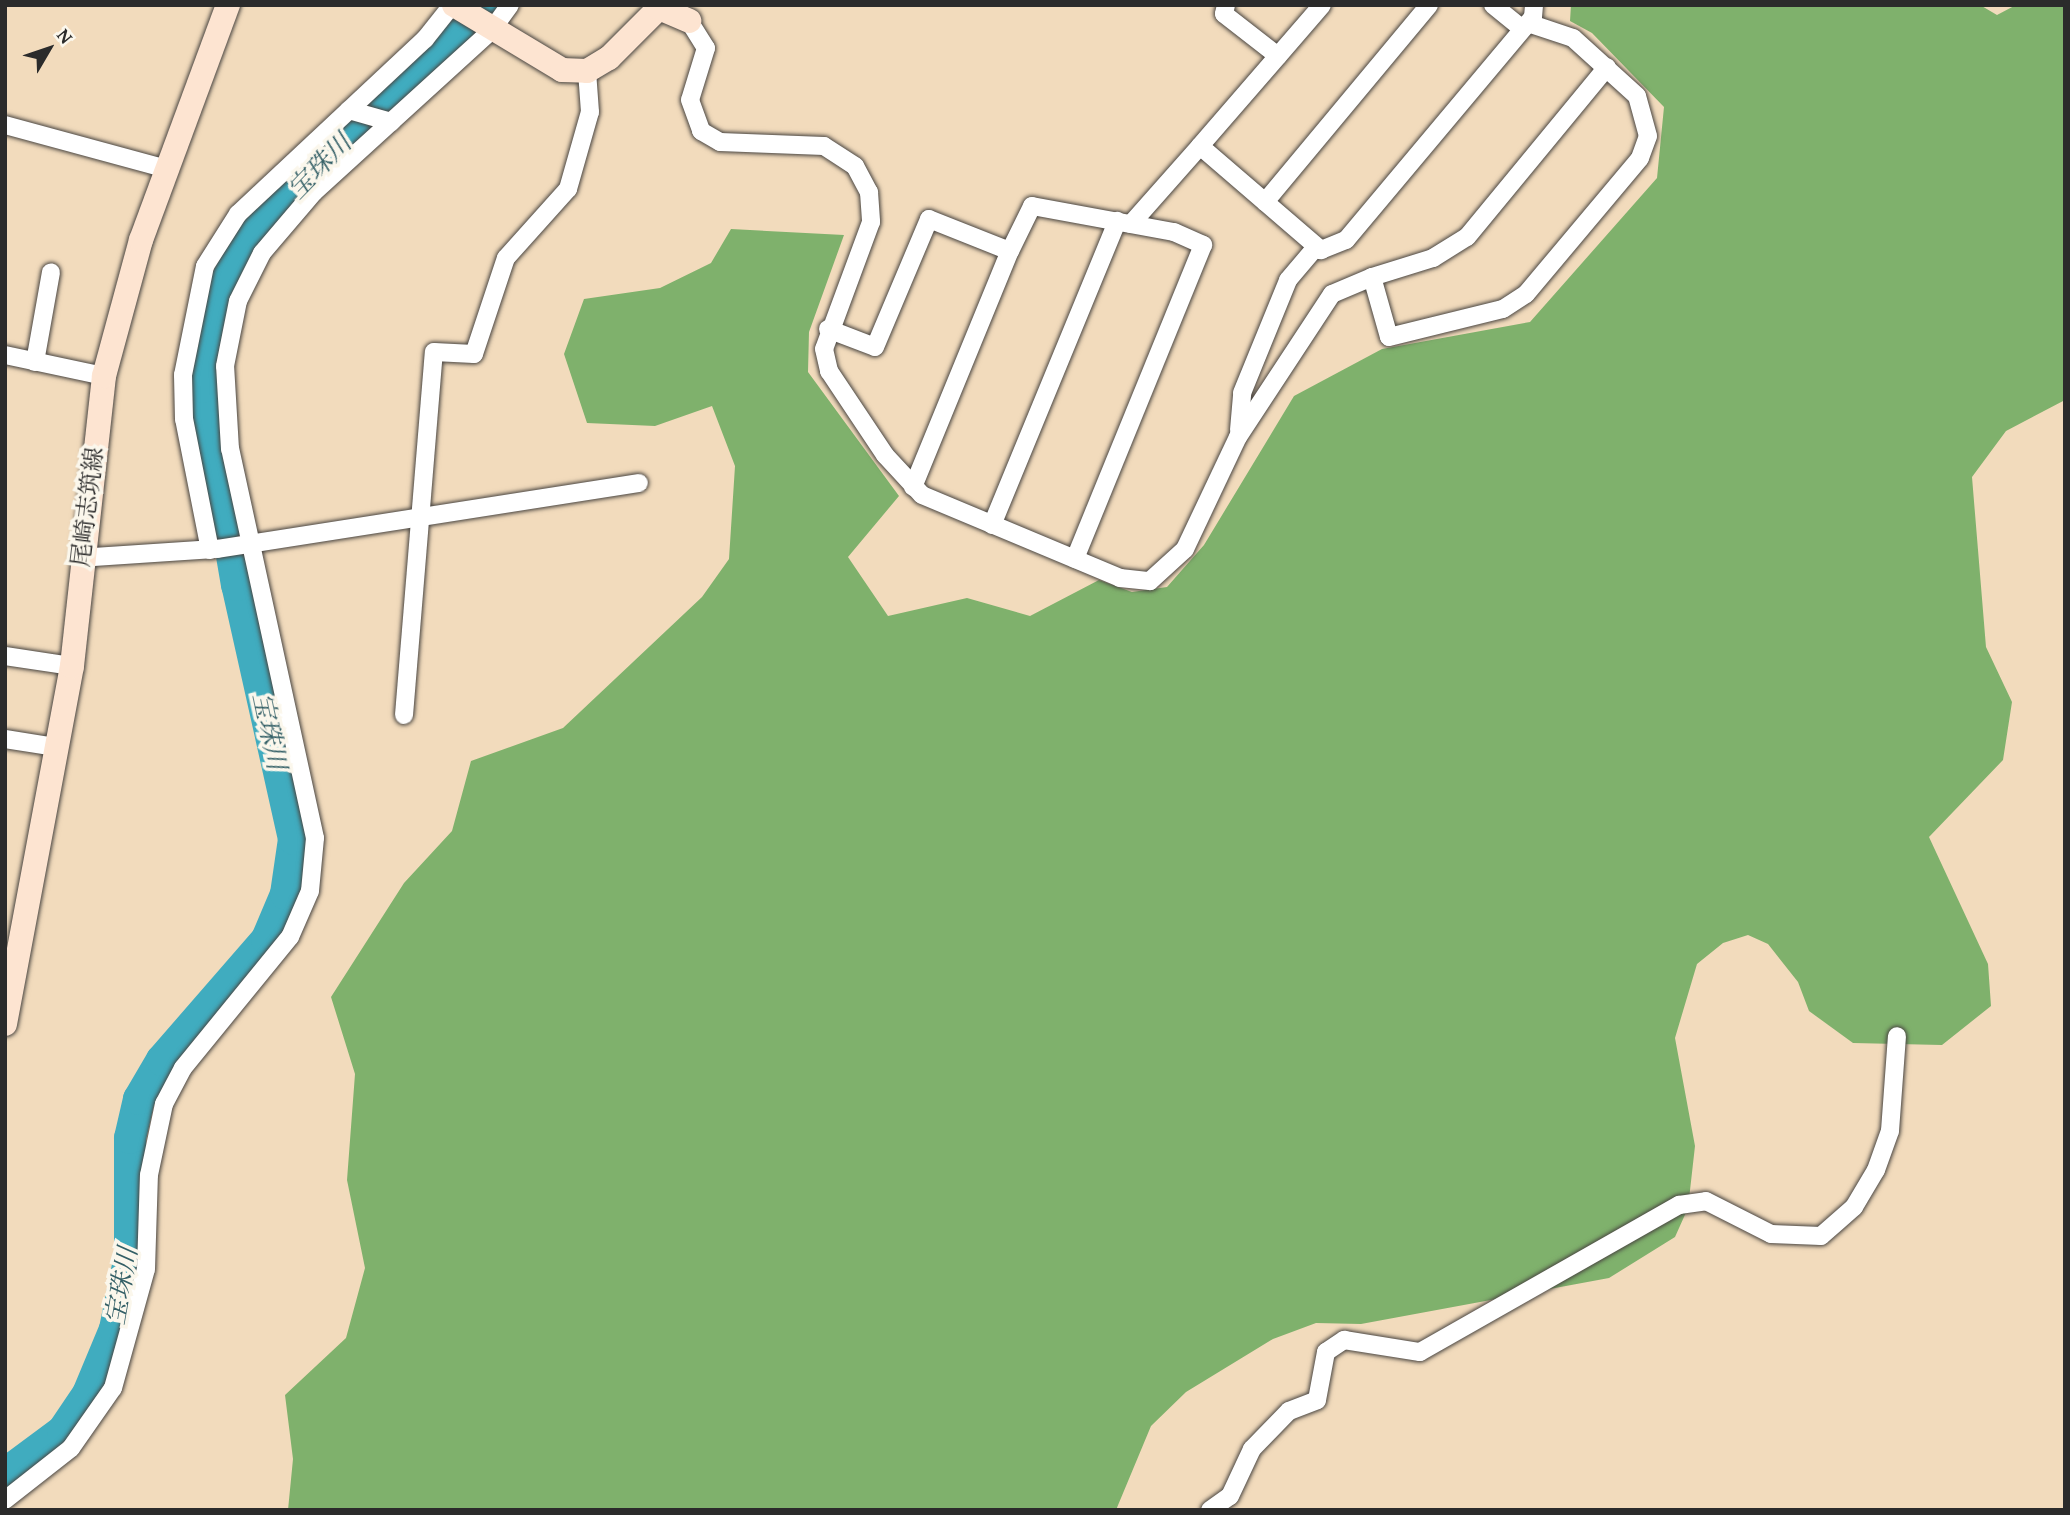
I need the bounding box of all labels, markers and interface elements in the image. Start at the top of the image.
north arrow [14,14,84,84]
text: N [50,22,80,50]
water label: 宝珠川 [281,127,357,205]
street label: 尾崎志筑線 [65,446,109,568]
water label: 宝珠川 [247,690,293,772]
water label: 宝珠川 [99,1245,143,1327]

